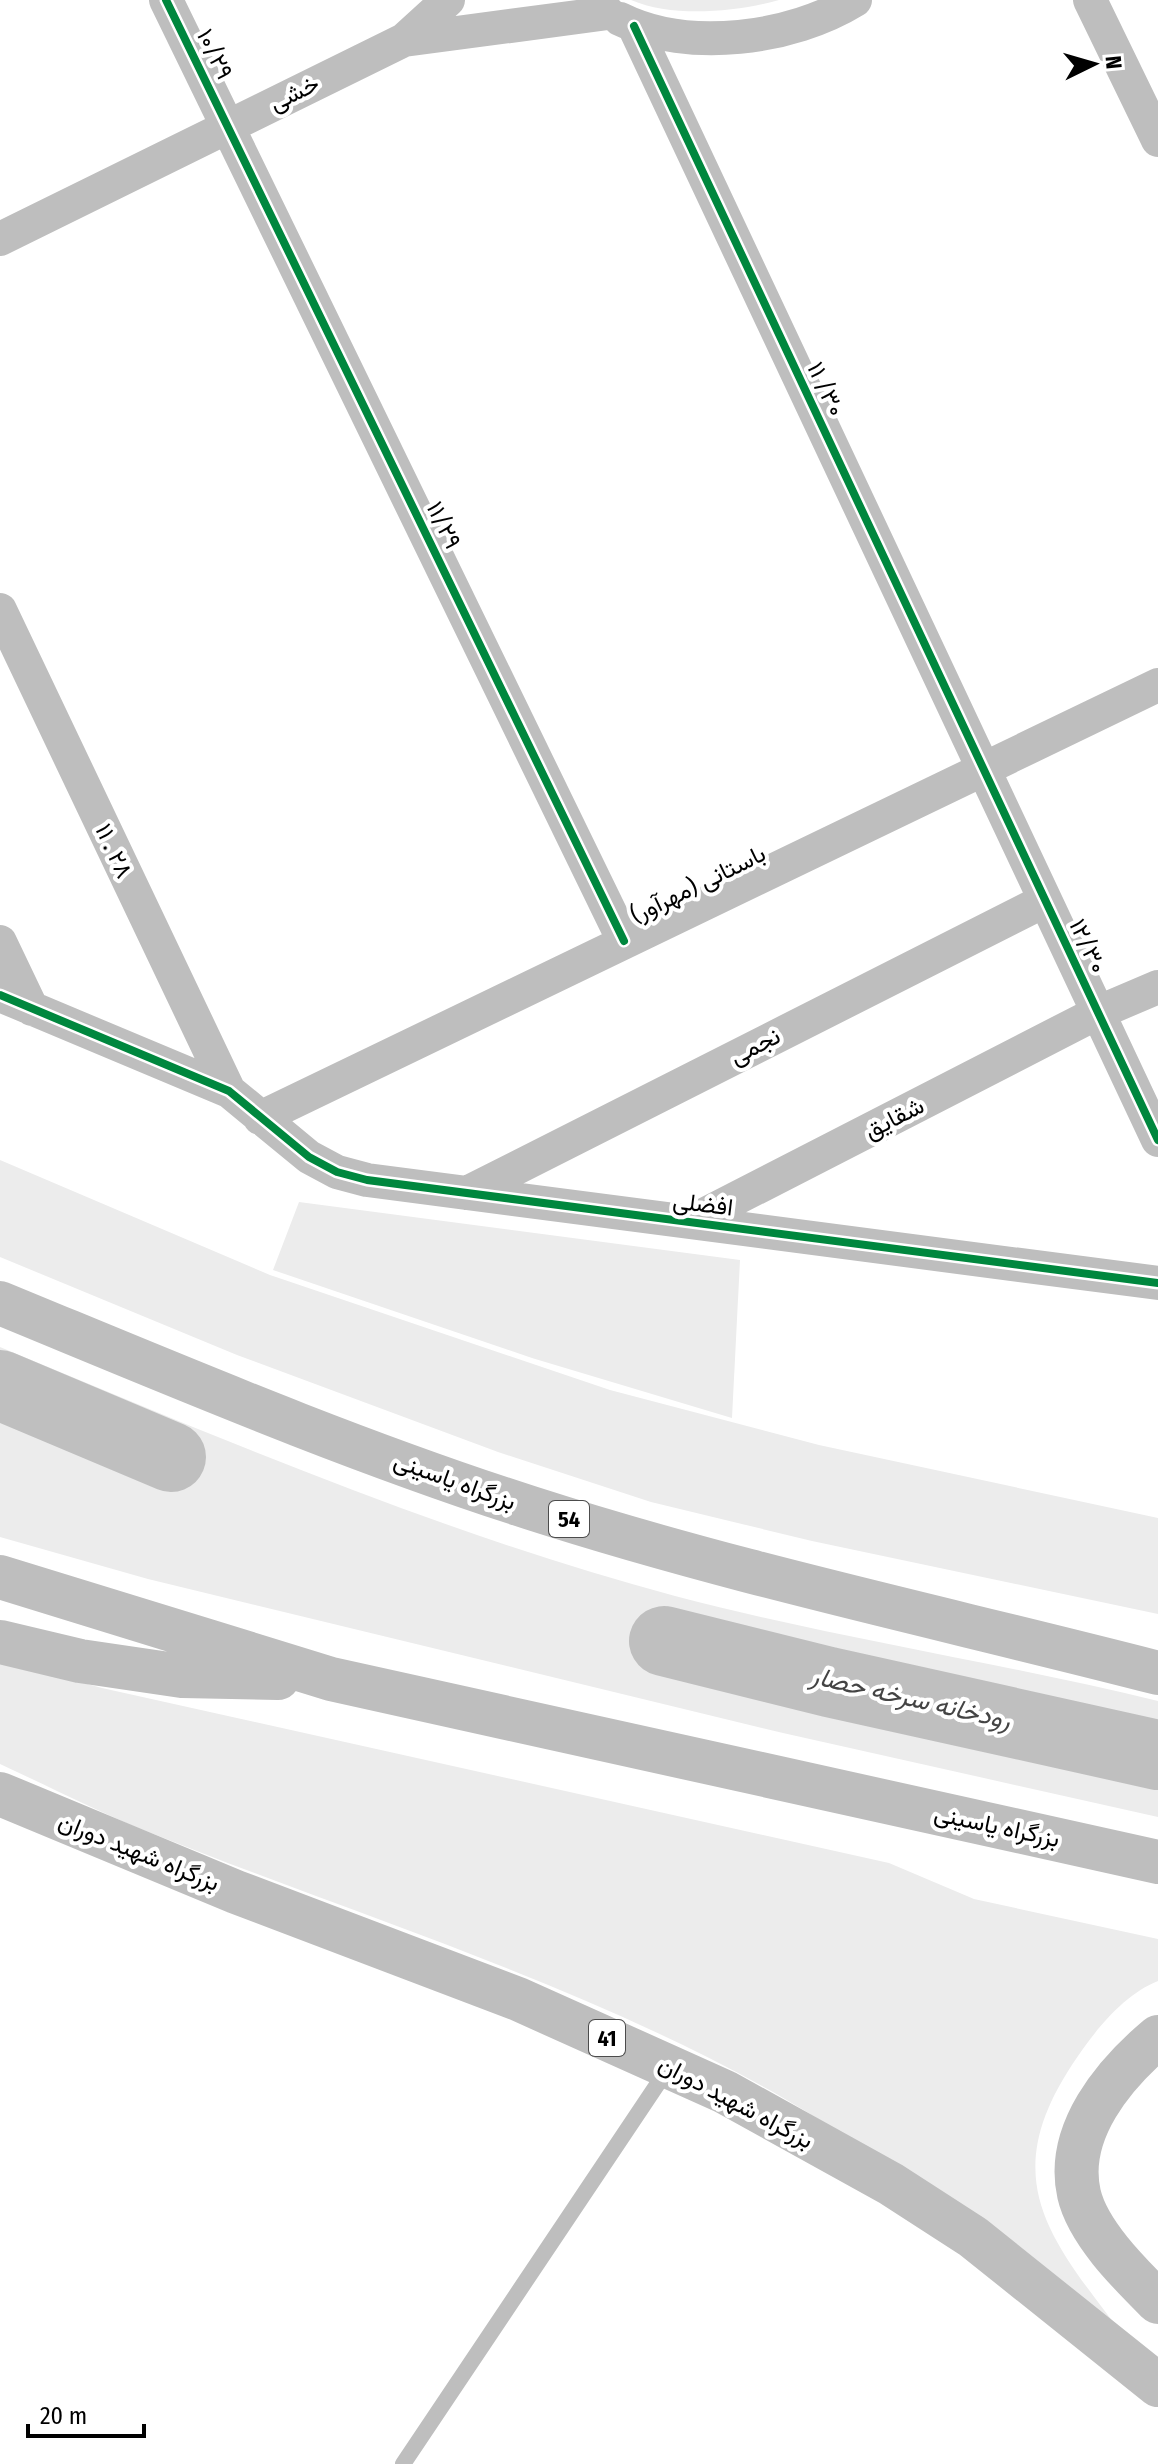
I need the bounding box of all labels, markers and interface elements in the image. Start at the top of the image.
street label: ۱۰/۲۹ [191,24,239,84]
north arrow [1054,24,1134,104]
text: N [1099,55,1127,70]
street label: خشی [265,69,323,117]
street label: ۱۱ /۳۰ [801,357,851,421]
street label: ۱۱/۲۹ [421,497,467,553]
street label: ۱۱ . ۲۸ [89,819,139,883]
street label: باستانی (مهرآور) [626,839,771,930]
street label: ۱۲/۳۰ [1063,914,1113,978]
street label: نجمی [725,1022,785,1070]
street label: شقایق [860,1091,928,1145]
street label: افضلی [671,1186,735,1222]
street label: بزرگراه یاسینی [390,1446,520,1517]
road number: 54 [549,1501,589,1537]
water label: رودخانه سرخه حصار [806,1659,1014,1736]
street label: بزرگراه یاسینی [931,1799,1062,1854]
street label: بزرگراه شهید دوران [54,1807,224,1898]
road number: 41 [589,2020,625,2056]
street label: بزرگراه شهید دوران [653,2049,818,2155]
scale bar [28,2388,144,2438]
text: 20 m [40,2402,87,2430]

